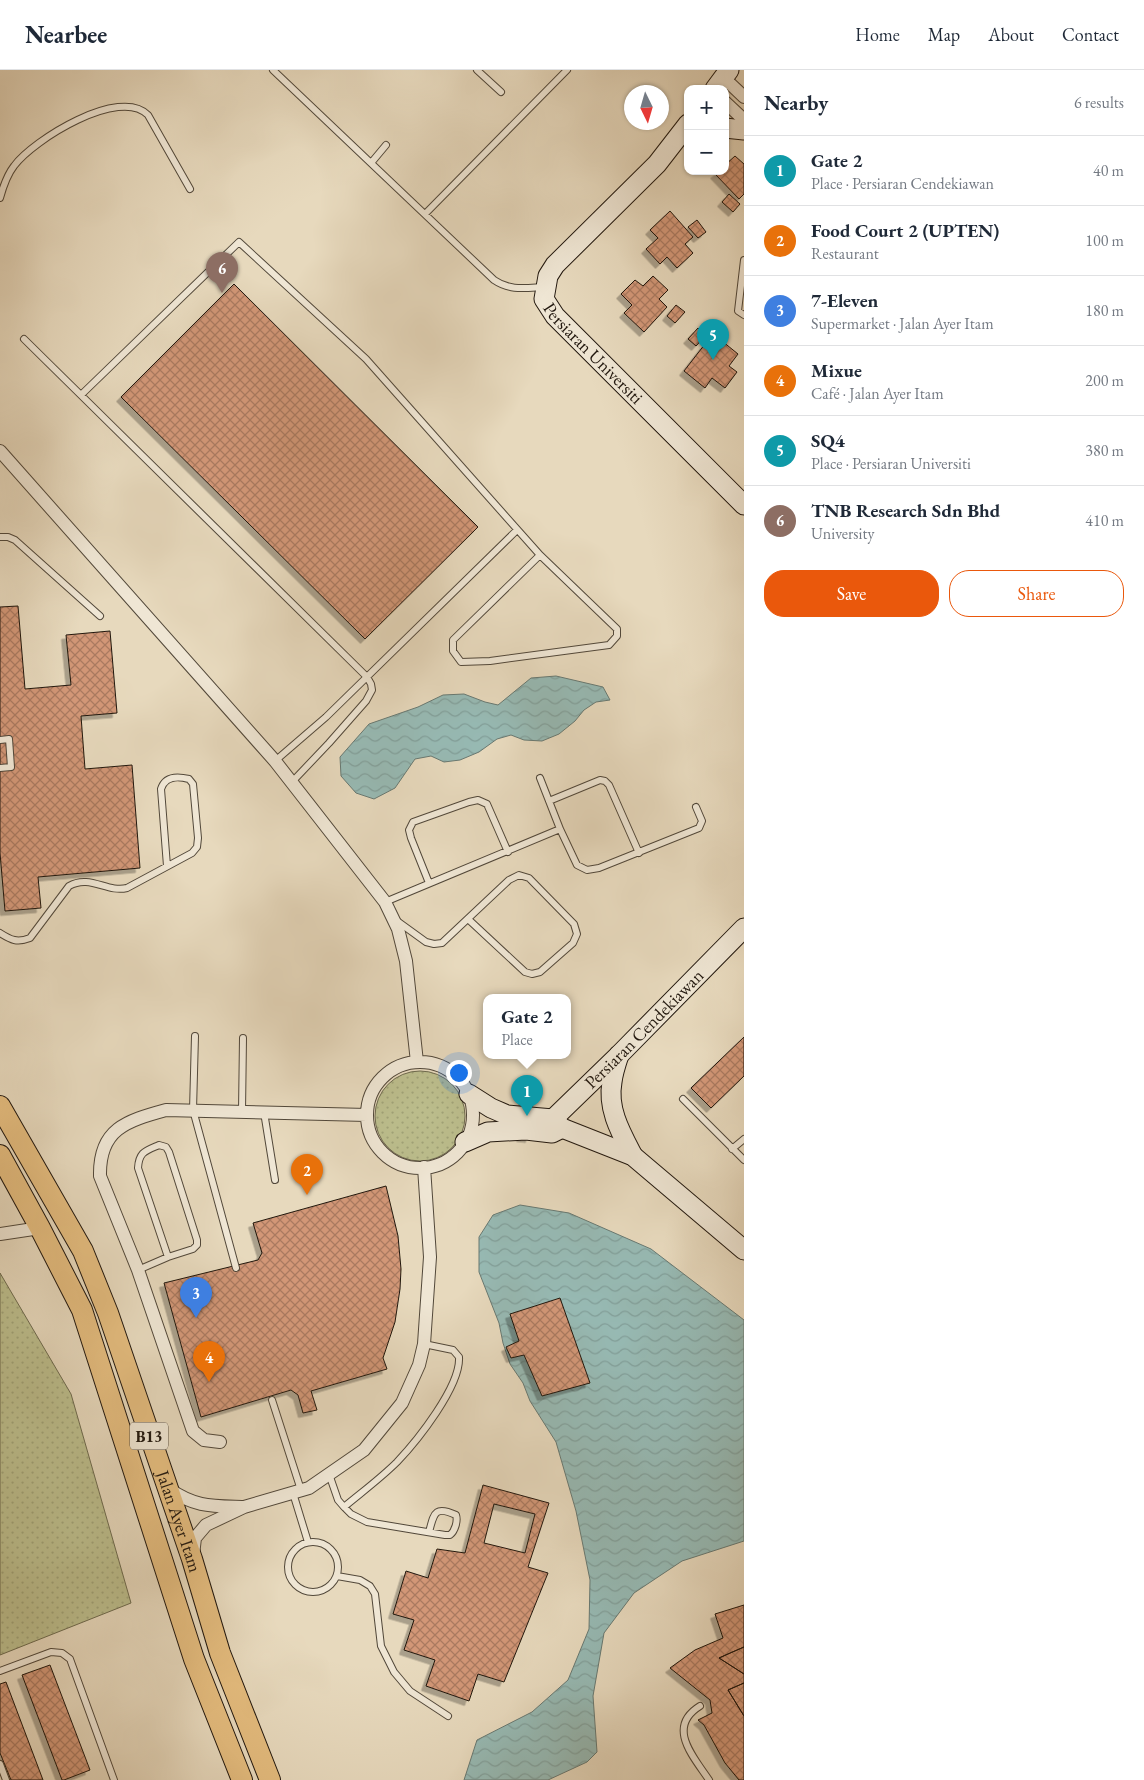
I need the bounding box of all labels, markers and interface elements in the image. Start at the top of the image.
text: Nearbee [25,19,107,50]
text: Home [855,23,900,46]
text: Map [928,23,960,46]
text: About [988,23,1034,46]
text: Contact [1062,23,1119,46]
north arrow [624,85,669,130]
map controls [684,85,729,175]
button: + [684,85,729,130]
text: Nearby [764,89,828,116]
text: 6 results [1074,92,1124,113]
button: − [684,130,729,175]
text: Gate 2 [811,148,863,173]
text: 1 [776,160,784,181]
text: 40 m [1093,160,1124,181]
text: Place · Persiaran Cendekiawan [811,173,994,194]
text: Food Court 2 (UPTEN) [811,218,999,243]
text: 2 [776,230,784,251]
text: 100 m [1085,230,1124,251]
text: Restaurant [811,243,879,264]
pin: 6 [206,252,238,293]
text: 7-Eleven [811,288,878,313]
street label: Persiaran Universiti [538,298,649,409]
text: 3 [776,300,784,321]
text: 180 m [1085,300,1124,321]
text: Supermarket · Jalan Ayer Itam [811,313,994,334]
pin: 5 [697,319,729,360]
text: Mixue [811,358,862,383]
text: 4 [776,370,784,391]
text: 200 m [1085,370,1124,391]
text: Café · Jalan Ayer Itam [811,383,944,404]
text: SQ4 [811,428,845,453]
text: 5 [776,440,784,461]
text: 380 m [1085,440,1124,461]
text: Place · Persiaran Universiti [811,453,971,474]
text: TNB Research Sdn Bhd [811,498,1000,523]
text: 6 [776,510,784,531]
text: 410 m [1085,510,1124,531]
text: University [811,523,875,544]
button: Save [764,570,939,617]
button: Share [949,570,1124,617]
street label: Persiaran Cendekiawan [579,964,708,1093]
popup [483,994,571,1059]
text: Gate 2 [501,1004,553,1029]
text: Place [501,1029,533,1050]
your location [446,1060,472,1086]
pin: 1 [511,1075,543,1116]
pin: 2 [291,1154,323,1195]
pin: 3 [180,1277,212,1318]
pin: 4 [193,1341,225,1382]
road number: B13 [130,1422,168,1450]
street label: Jalan Ayer Itam [151,1465,207,1575]

